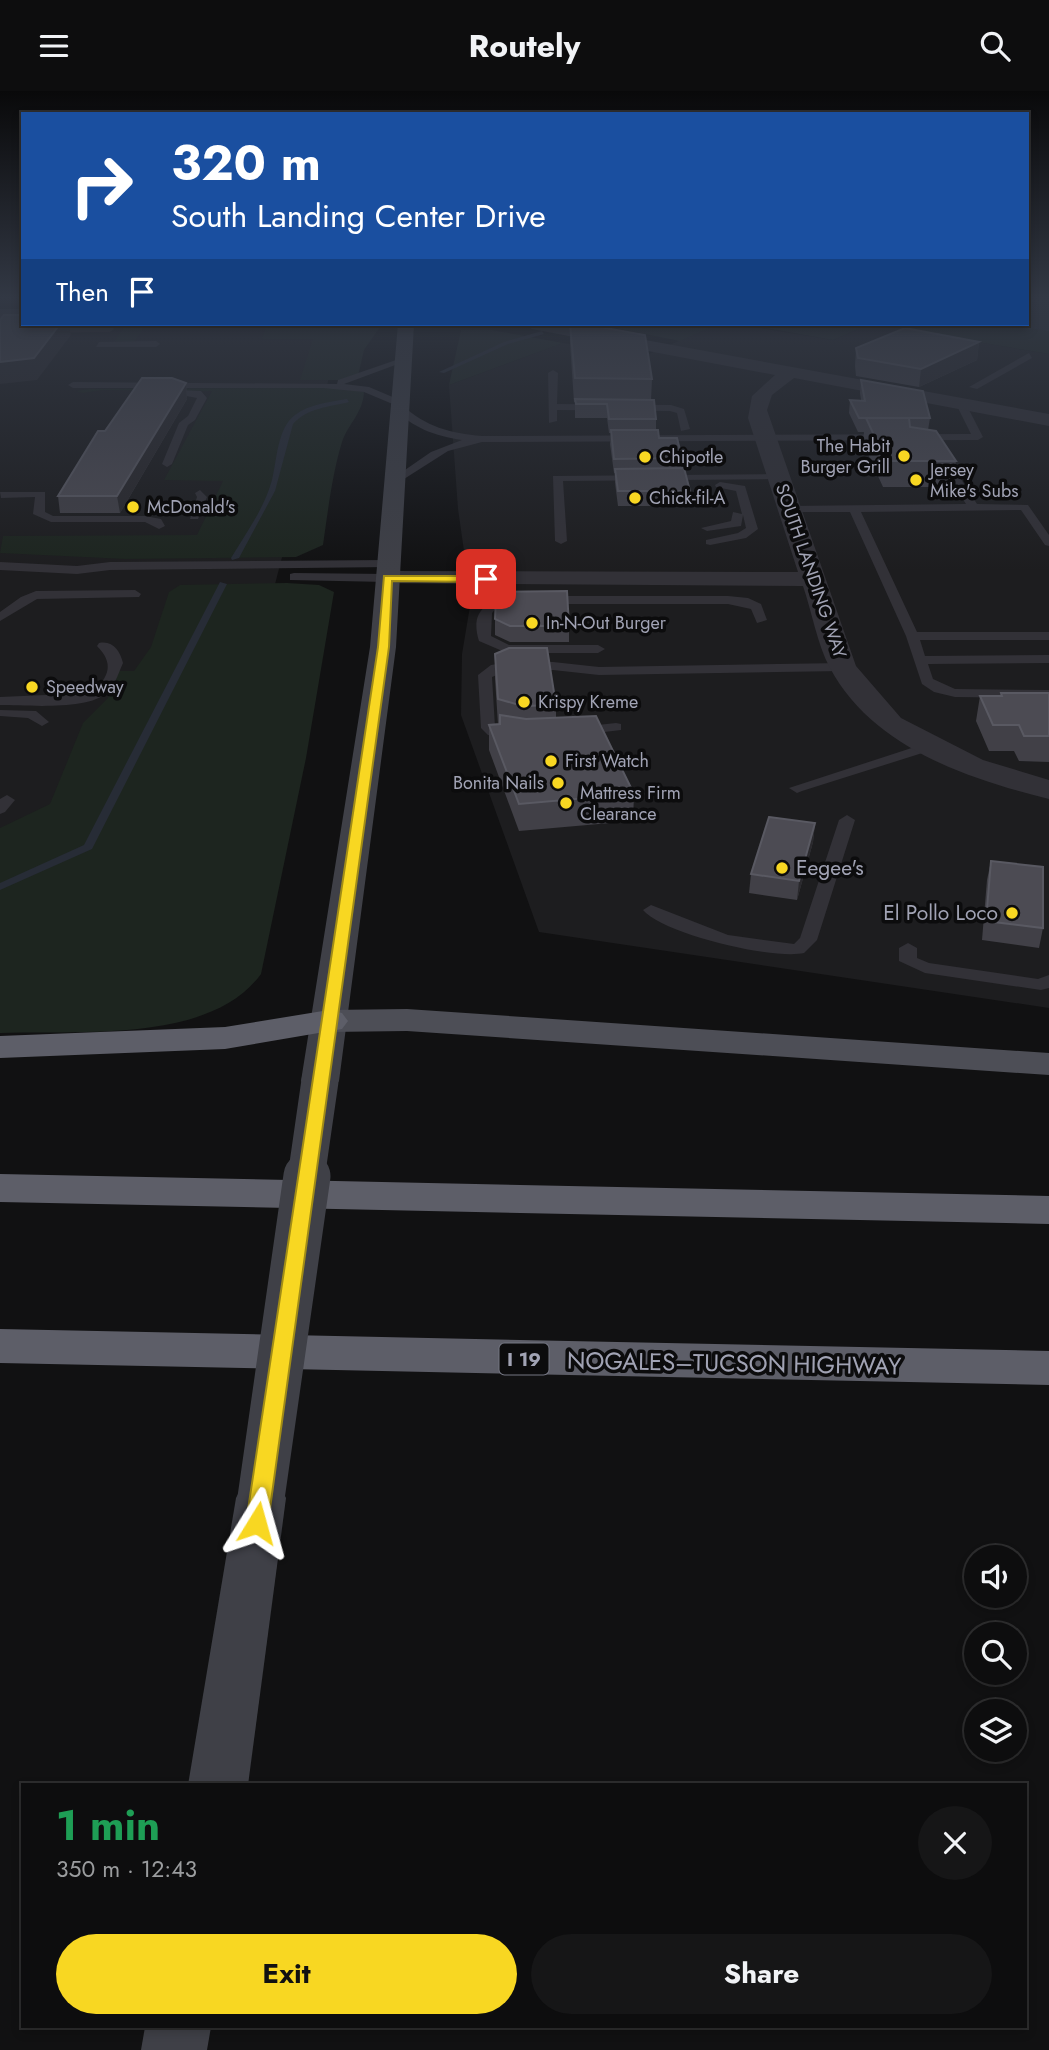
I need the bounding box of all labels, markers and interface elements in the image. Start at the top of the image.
text: Routely [469,23,580,69]
icon: menu [35,27,73,65]
icon: search [976,27,1014,65]
text: 320 m [171,128,321,198]
icon: right [56,140,147,231]
text: South Landing Center Drive [171,193,546,239]
text: Then [56,273,109,311]
icon: arrive [123,273,161,311]
place label: The Habit Burger Grill [800,433,891,480]
place label: Chipotle [659,444,723,470]
marker: The Habit Burger Grill [896,448,912,464]
marker: Chipotle [637,449,653,465]
place label: Jersey Mike's Subs [928,457,1018,504]
marker: Jersey Mike's Subs [908,472,924,488]
street label: SOUTH LANDING WAY [769,480,853,663]
place label: Chick-fil-A [649,485,726,511]
marker: Chick-fil-A [627,490,643,506]
place label: McDonald's [147,494,235,520]
marker: McDonald's [125,499,141,515]
pin [456,549,516,609]
icon: arrive [467,560,505,598]
place label: In-N-Out Burger [546,610,667,636]
marker: In-N-Out Burger [524,615,540,631]
place label: Speedway [46,674,124,700]
marker: Speedway [24,679,40,695]
place label: Krispy Kreme [538,689,638,715]
marker: Krispy Kreme [516,694,532,710]
place label: First Watch [565,748,649,774]
marker: First Watch [543,753,559,769]
place label: Bonita Nails [453,770,544,796]
marker: Bonita Nails [550,775,566,791]
place label: Mattress Firm Clearance [580,780,681,827]
marker: Mattress Firm Clearance [558,795,574,811]
place label: Eegee's [796,853,864,883]
marker: Eegee's [774,860,790,876]
place label: El Pollo Loco [883,898,998,928]
marker: El Pollo Loco [1004,905,1020,921]
road number: I 19 [500,1343,548,1375]
street label: NOGALES–TUCSON HIGHWAY [566,1343,902,1383]
position arrow [220,1486,294,1560]
map controls [964,1545,1027,1762]
button: sound [964,1545,1027,1608]
button: search [964,1622,1027,1685]
button: layers [964,1699,1027,1762]
text: 1 min [56,1795,160,1856]
button: close [918,1806,992,1880]
text: 350 m · 12:43 [56,1852,197,1886]
button: Exit [56,1934,517,2014]
button: Share [531,1934,992,2014]

